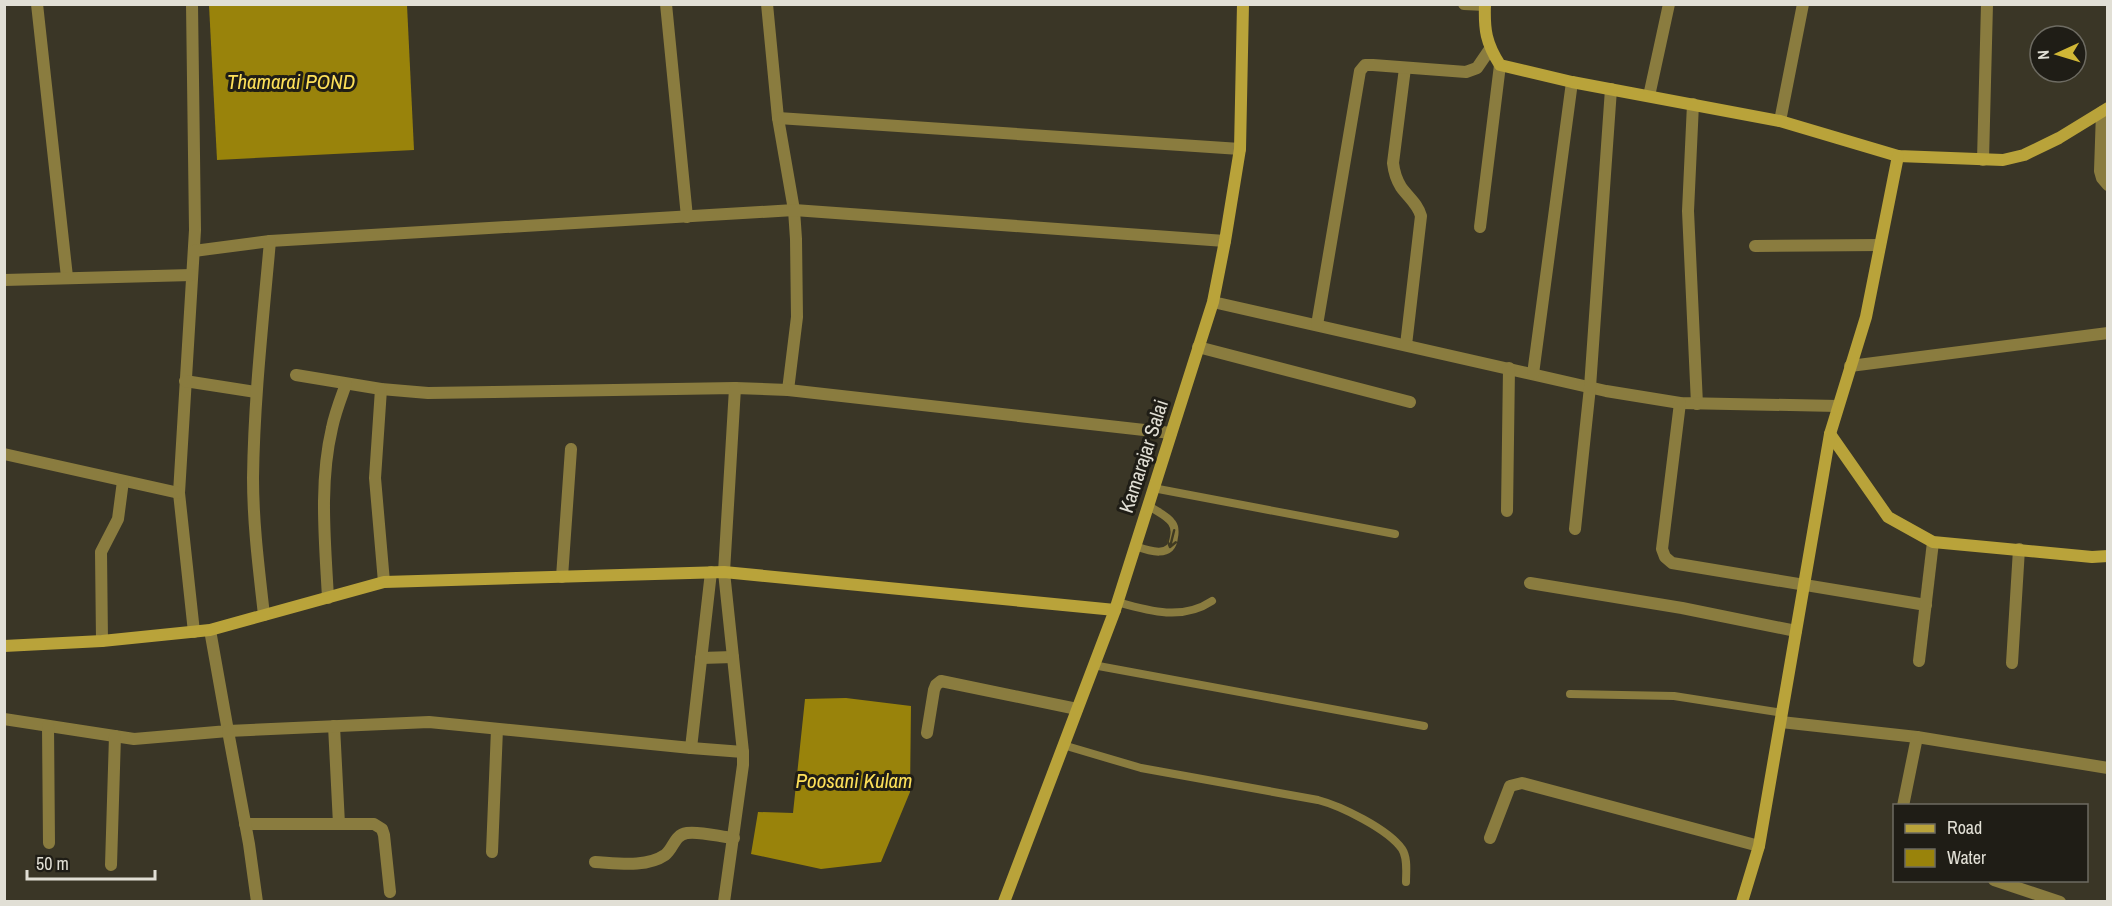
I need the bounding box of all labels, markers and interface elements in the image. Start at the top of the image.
north arrow [2028,24,2088,84]
text: N [2032,50,2054,61]
water label: Thamarai POND [227,67,355,96]
street label: Kamarajar Salai [1112,396,1174,516]
one-way arrow [1166,529,1177,548]
water label: Poosani Kulam [796,766,912,795]
legend [1893,804,2088,882]
text: Road [1947,815,1982,840]
scale bar [27,843,154,881]
text: Water [1947,845,1986,870]
text: 50 m [36,851,69,876]

